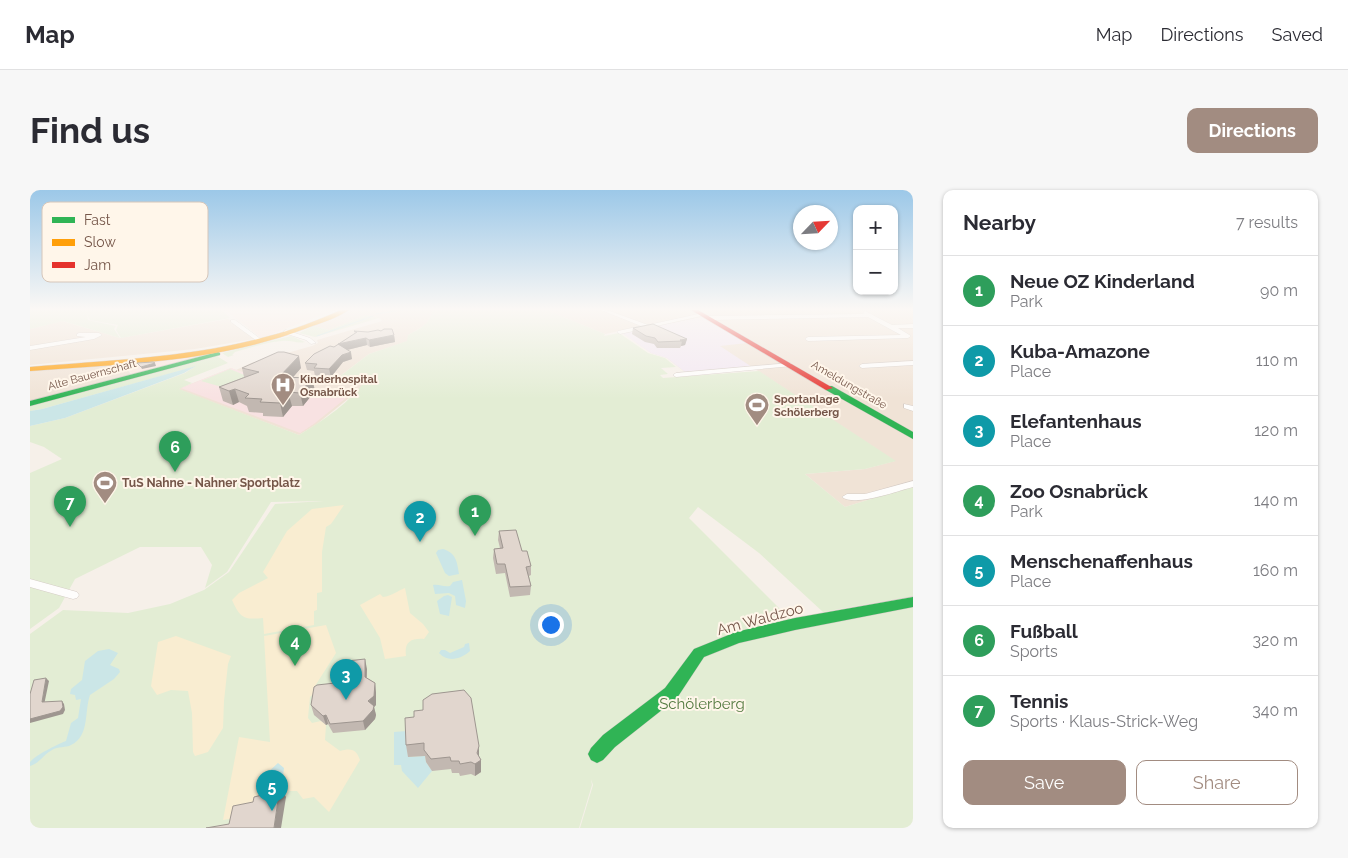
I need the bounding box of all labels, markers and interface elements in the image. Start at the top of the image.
text: Map [25,20,75,49]
text: Map [1096,24,1132,45]
text: Directions [1160,24,1244,45]
text: Saved [1272,24,1323,45]
button: Directions [1187,108,1318,153]
text: Find us [30,110,150,151]
legend [42,202,208,282]
north arrow [793,205,838,250]
map controls [853,205,898,295]
button: + [853,205,898,250]
text: Nearby [963,210,1036,235]
text: Fast [84,212,111,228]
text: 7 results [1236,213,1298,232]
text: Slow [84,234,116,250]
button: − [853,250,898,295]
text: Jam [84,257,111,273]
text: Neue OZ Kinderland [1010,270,1195,292]
text: 1 [975,281,983,300]
text: 90 m [1260,281,1298,300]
text: Park [1010,292,1043,311]
text: Kuba-Amazone [1010,340,1150,362]
text: 2 [974,351,984,370]
text: 110 m [1256,351,1298,370]
street label: Alte Bauernschaft [46,357,138,393]
street label: Ameldungstraße [809,358,889,412]
text: Place [1010,362,1051,381]
hospital icon: Kinderhospital Osnabrück [270,372,296,406]
place label: Kinderhospital Osnabrück [300,373,378,399]
sports icon: Sportanlage Schölerberg [744,392,770,426]
place label: Sportanlage Schölerberg [774,393,840,419]
text: Elefantenhaus [1010,410,1142,432]
text: 3 [975,421,983,440]
text: 120 m [1254,421,1298,440]
pin: 6 [159,431,191,472]
text: Place [1010,432,1051,451]
sports icon: TuS Nahne - Nahner Sportplatz [92,470,118,504]
place label: TuS Nahne - Nahner Sportplatz [122,476,300,490]
text: Zoo Osnabrück [1010,480,1148,502]
pin: 7 [54,486,86,527]
text: 4 [974,491,984,510]
text: 140 m [1254,491,1298,510]
pin: 1 [459,495,491,536]
pin: 2 [404,501,436,542]
text: Park [1010,502,1043,521]
text: Menschenaffenhaus [1010,550,1193,572]
text: 5 [975,561,983,580]
text: 160 m [1253,561,1298,580]
text: Place [1010,572,1051,591]
street label: Am Waldzoo [715,599,805,639]
your location [538,612,564,638]
text: Fußball [1010,620,1078,642]
pin: 4 [279,625,311,666]
text: 6 [974,631,984,650]
text: 320 m [1253,631,1298,650]
text: Sports [1010,642,1058,661]
pin: 3 [330,659,362,700]
text: Tennis [1010,690,1068,712]
park label: Schölerberg [659,695,745,713]
text: 7 [975,701,983,720]
text: 340 m [1252,701,1298,720]
text: Sports · Klaus-Strick-Weg [1010,712,1198,731]
button: Save [963,760,1126,805]
button: Share [1136,760,1298,805]
pin: 5 [256,770,288,811]

